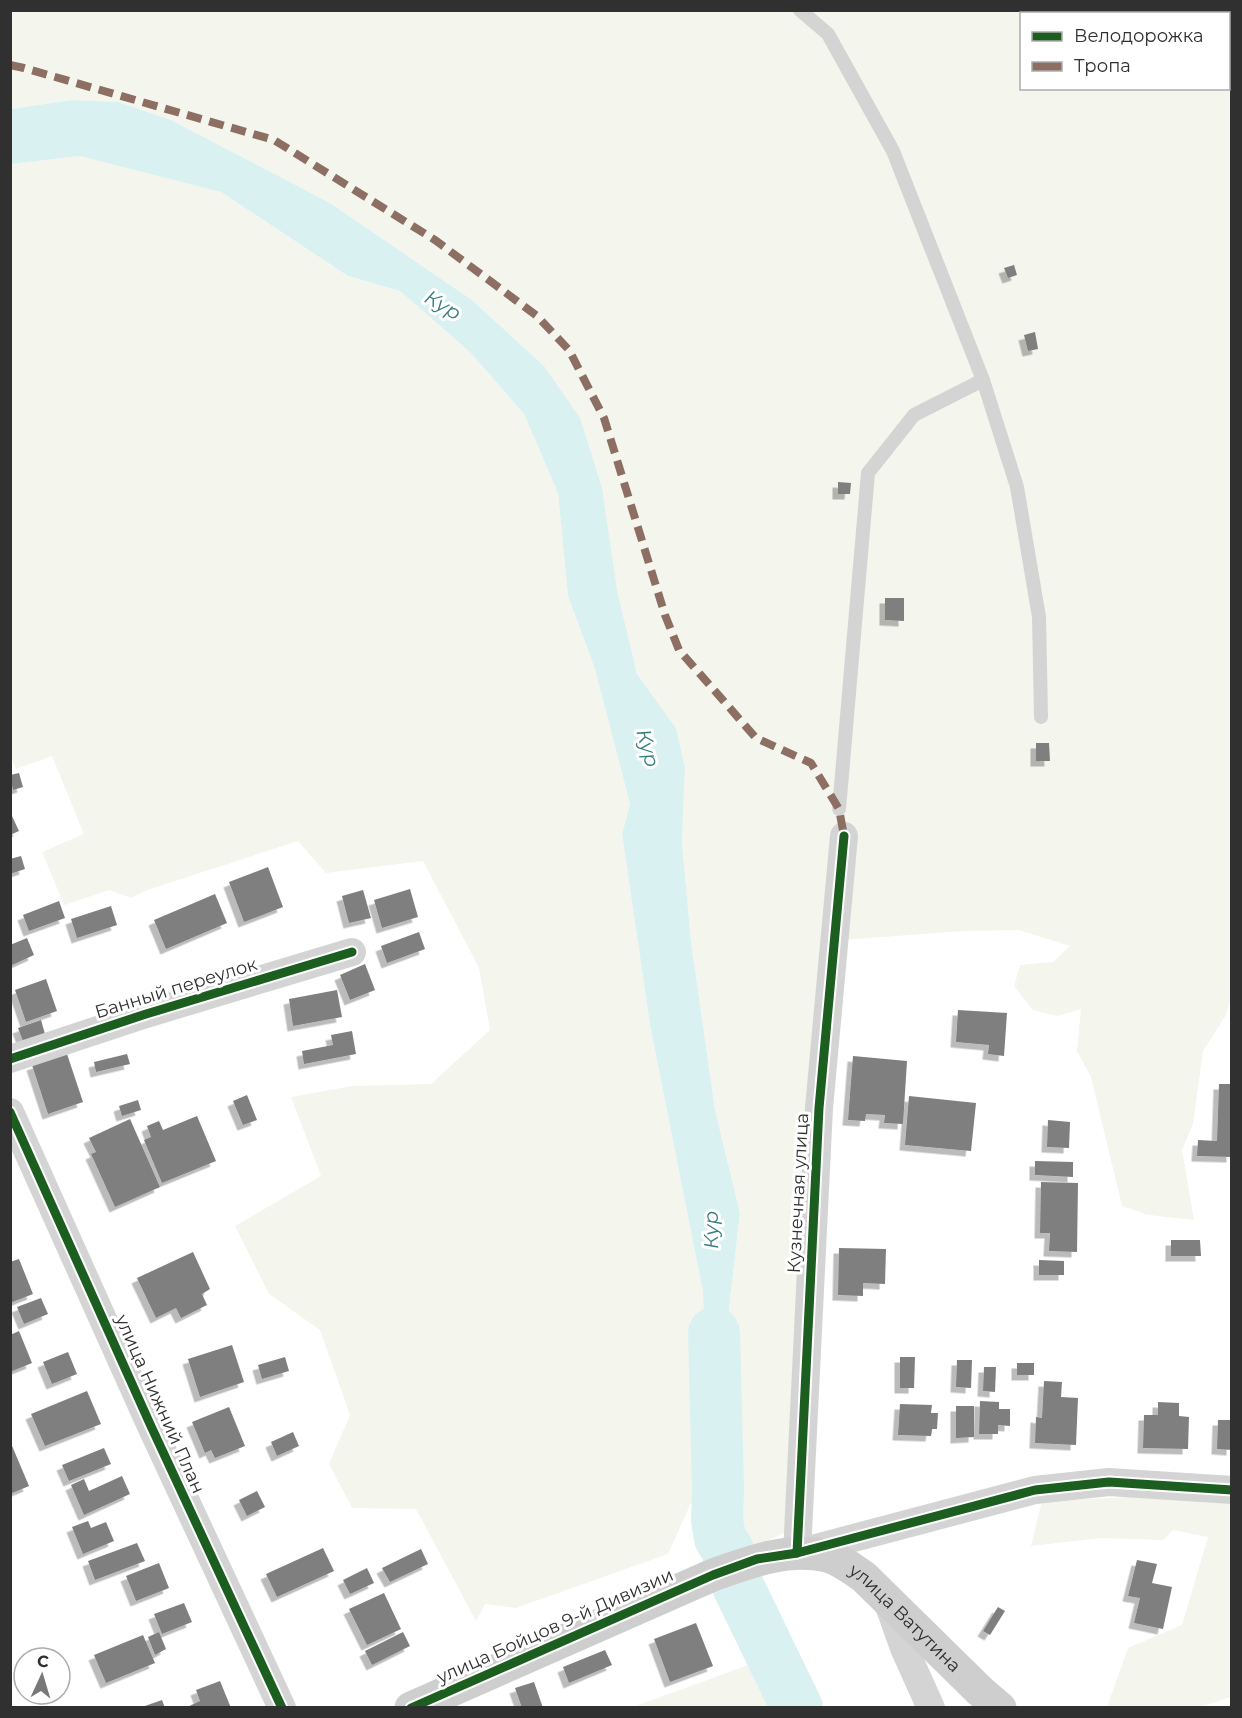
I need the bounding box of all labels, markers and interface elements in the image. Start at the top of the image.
legend [1020,12,1230,90]
text: Велодорожка [1074,25,1203,47]
text: Тропа [1074,55,1131,77]
water label: Кур [420,285,466,325]
water label: Кур [631,726,665,770]
street label: Банный переулок [92,953,260,1023]
street label: Кузнечная улица [783,1112,813,1274]
water label: Кур [699,1211,723,1249]
street label: улица Нижний План [110,1310,209,1497]
street label: улица Ватутина [844,1559,966,1677]
street label: улица Бойцов 9-й Дивизии [432,1564,677,1689]
north arrow [12,1646,72,1706]
text: С [37,1652,50,1671]

